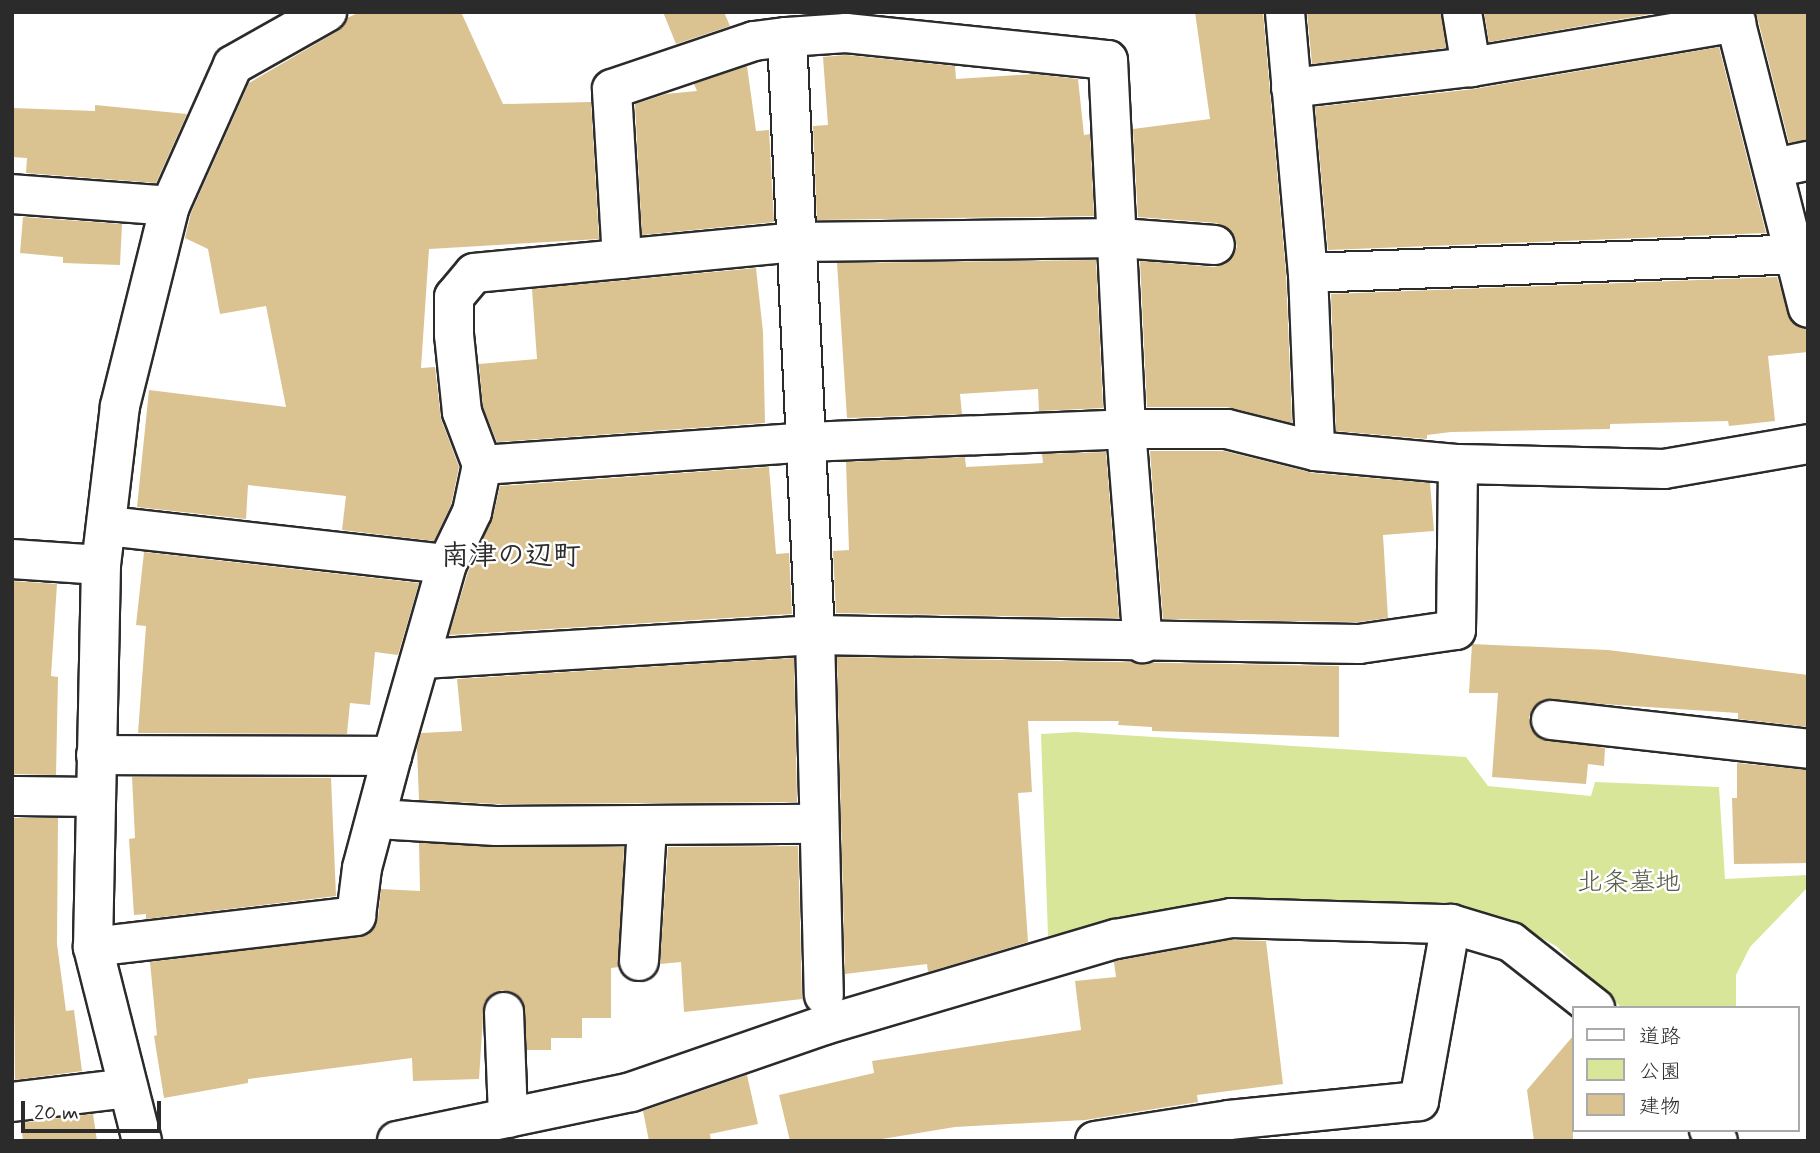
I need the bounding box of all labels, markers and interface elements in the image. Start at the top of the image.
district label: 南津の辺町 [441,540,581,574]
park label: 北条墓地 [1577,868,1681,900]
legend [1572,1006,1799,1132]
text: 道路 [1639,1023,1681,1051]
text: 公園 [1639,1058,1681,1086]
scale bar [24,1086,164,1130]
text: 建物 [1639,1093,1681,1121]
text: 20 m [34,1099,79,1127]

